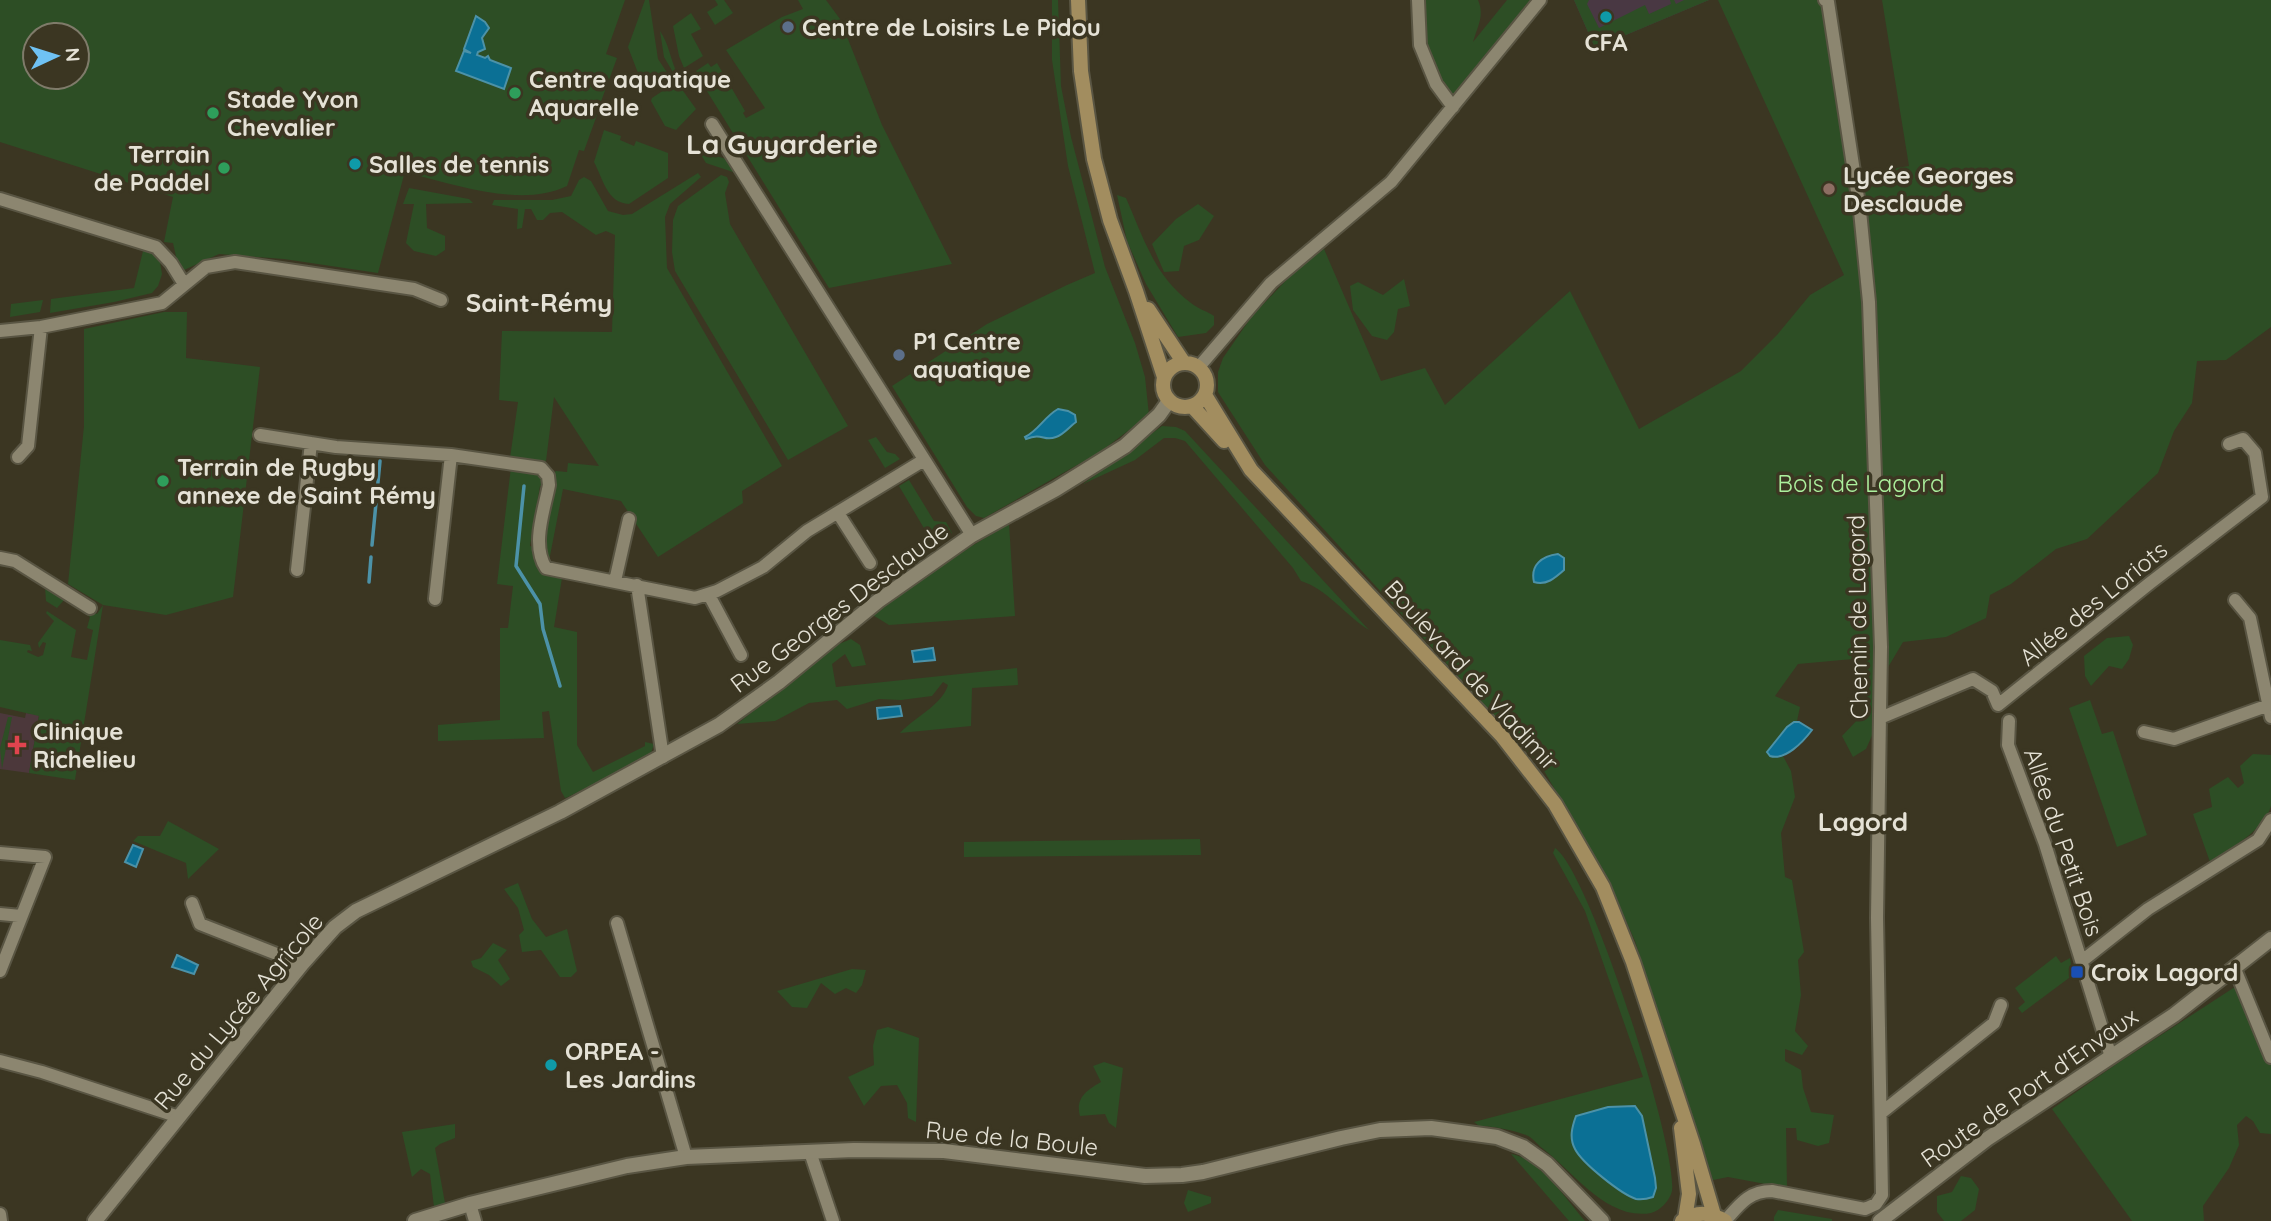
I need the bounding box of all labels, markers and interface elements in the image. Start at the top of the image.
marker: CFA [1598,9,1614,25]
place label: Centre de Loisirs Le Pidou [802,12,1101,42]
marker: Centre de Loisirs Le Pidou [780,19,796,35]
north arrow [21,21,91,91]
place label: CFA [1584,27,1628,57]
text: N [61,47,85,63]
place label: Centre aquatique Aquarelle [529,64,731,122]
place label: Stade Yvon Chevalier [227,84,359,142]
marker: Centre aquatique Aquarelle [507,85,523,101]
marker: Stade Yvon Chevalier [205,105,221,121]
district label: La Guyarderie [686,126,878,161]
place label: Terrain de Paddel [94,139,210,197]
place label: Salles de tennis [369,149,549,179]
marker: Salles de tennis [347,156,363,172]
marker: Terrain de Paddel [216,160,232,176]
place label: Lycée Georges Desclaude [1843,160,2014,218]
marker: Lycée Georges Desclaude [1821,181,1837,197]
district label: Saint-Rémy [466,286,612,319]
place label: P1 Centre aquatique [913,326,1031,384]
marker: P1 Centre aquatique [891,347,907,363]
place label: Terrain de Rugby annexe de Saint Rémy [177,452,436,510]
park label: Bois de Lagord [1777,468,1945,498]
marker: Terrain de Rugby annexe de Saint Rémy [155,473,171,489]
street label: Chemin de Lagord [1840,514,1874,720]
street label: Rue Georges Desclaude [724,515,954,699]
street label: Allée des Loriots [2013,534,2173,672]
street label: Boulevard de Vladimir [1379,574,1565,776]
place label: Clinique Richelieu [33,716,136,774]
marker: Clinique Richelieu [7,735,27,755]
street label: Allée du Petit Bois [2018,744,2110,940]
district label: Lagord [1818,805,1908,838]
street label: Rue du Lycée Agricole [147,907,329,1115]
place label: Croix Lagord [2091,957,2238,987]
marker: Croix Lagord [2069,964,2085,980]
street label: Route de Port d'Envaux [1915,1001,2143,1173]
place label: ORPEA - Les Jardins [565,1036,696,1094]
marker: ORPEA - Les Jardins [543,1057,559,1073]
street label: Rue de la Boule [924,1114,1100,1162]

